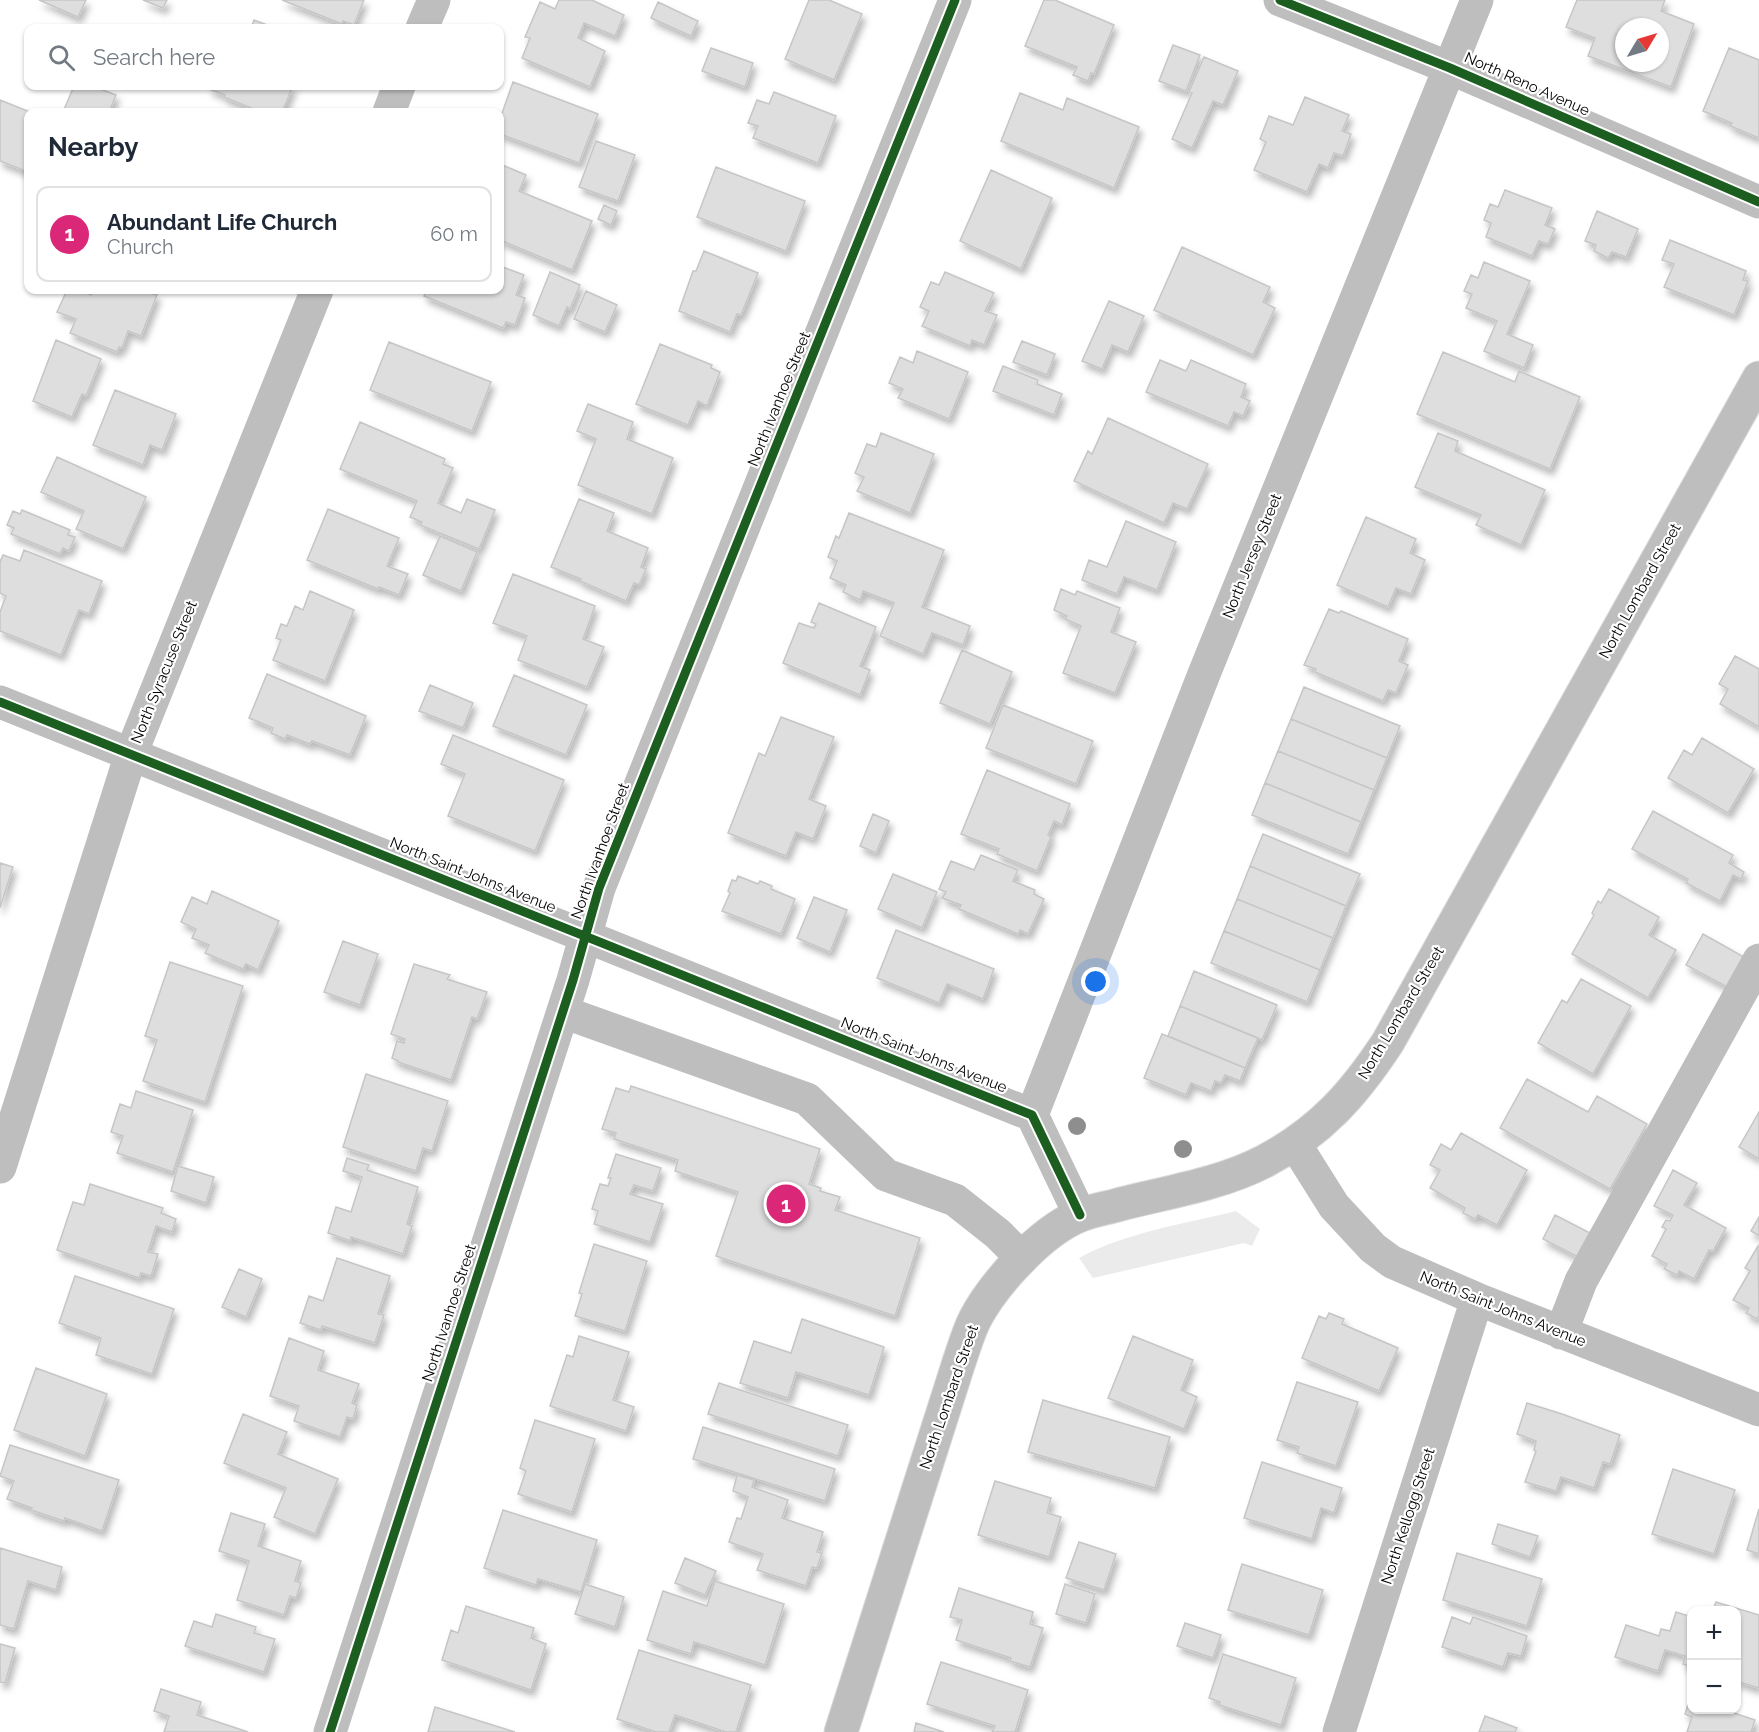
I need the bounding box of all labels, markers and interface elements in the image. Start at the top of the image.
north arrow [1615,18,1669,72]
search box [24,24,504,90]
icon: search [45,41,78,74]
text: Search here [93,44,215,70]
street label: North Reno Avenue [1462,48,1593,120]
text: Nearby [48,132,138,162]
text: Abundant Life Church [107,209,337,235]
text: 1 [65,222,74,246]
text: 60 m [430,222,478,246]
text: Church [107,235,174,259]
street label: North Ivanhoe Street [744,329,814,469]
street label: North Jersey Street [1219,491,1285,621]
street label: North Lombard Street [1595,520,1685,662]
street label: North Syracuse Street [127,598,201,746]
street label: North Ivanhoe Street [567,780,633,922]
street label: North Saint Johns Avenue [387,833,559,917]
street label: North Lombard Street [1354,943,1448,1083]
your location [1081,967,1110,996]
street label: North Saint Johns Avenue [838,1013,1010,1097]
pin: 1 [766,1182,806,1226]
street label: North Ivanhoe Street [418,1242,480,1384]
street label: North Saint Johns Avenue [1417,1267,1589,1351]
street label: North Lombard Street [916,1322,982,1472]
street label: North Kellogg Street [1377,1446,1439,1586]
map controls [1687,1606,1741,1714]
button: + [1687,1606,1741,1660]
button: − [1687,1660,1741,1714]

